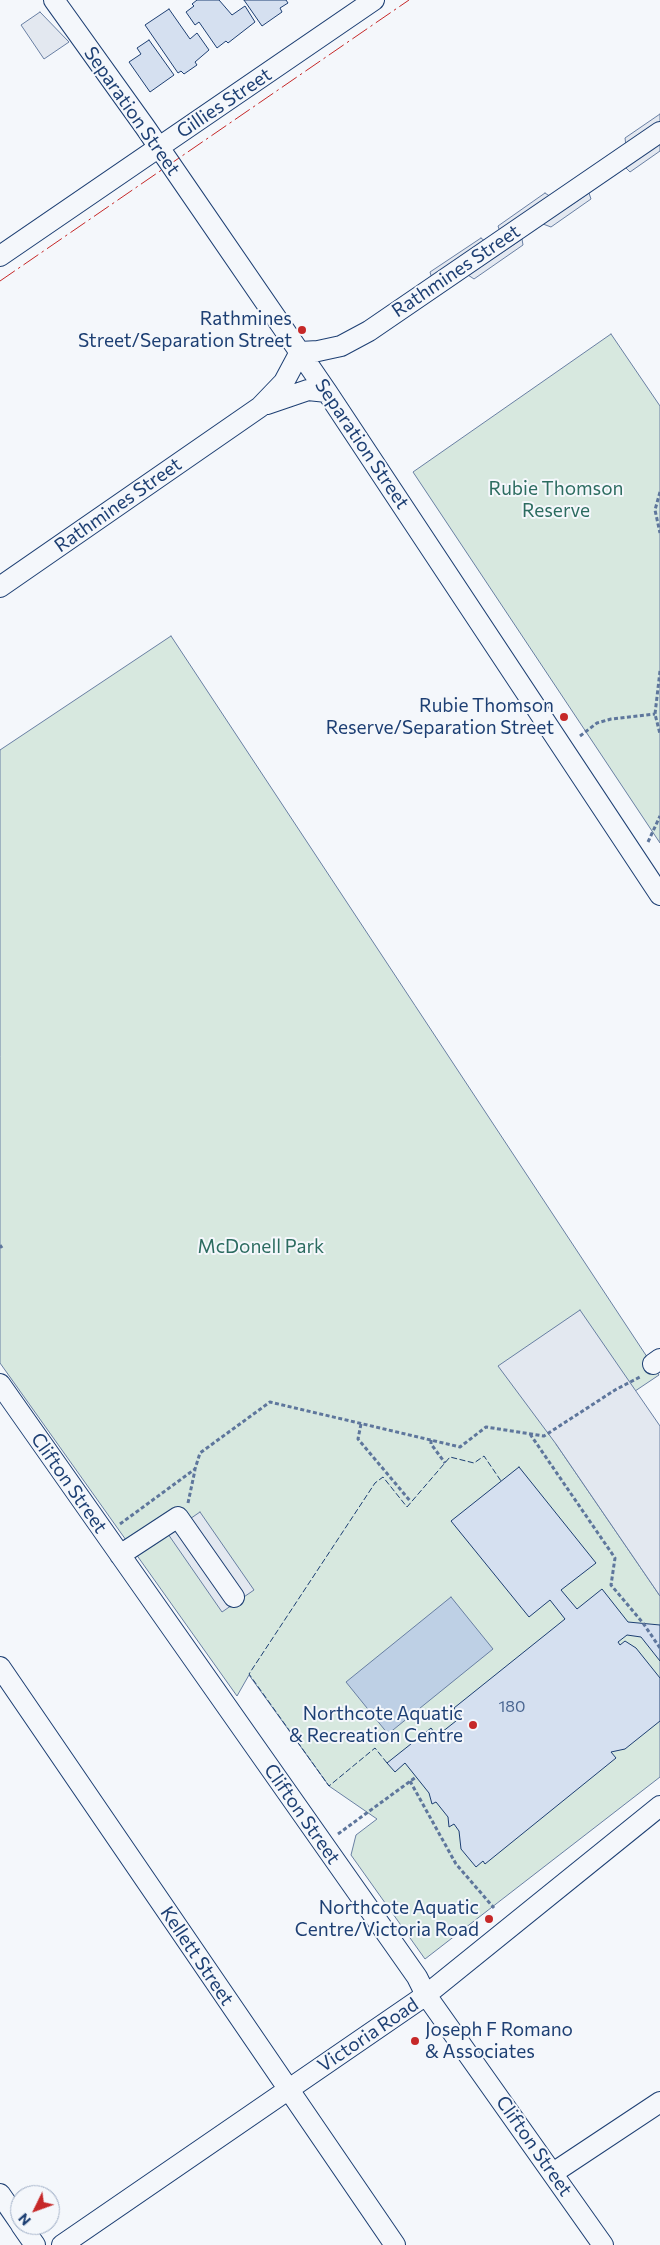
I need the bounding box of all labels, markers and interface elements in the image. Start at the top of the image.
street label: Separation Street [79,42,185,180]
street label: Gillies Street [172,63,276,143]
street label: Rathmines Street [388,220,524,322]
place label: Rathmines Street/Separation Street [78,308,292,352]
marker: Rathmines Street/Separation Street [296,324,308,336]
street label: Separation Street [310,375,414,513]
street label: Rathmines Street [50,453,186,557]
park label: Rubie Thomson Reserve [489,478,623,522]
place label: Rubie Thomson Reserve/Separation Street [326,695,554,739]
marker: Rubie Thomson Reserve/Separation Street [558,711,570,723]
park label: McDonell Park [198,1236,324,1258]
street label: Clifton Street [26,1428,112,1538]
house number: 180 [499,1697,525,1717]
place label: Northcote Aquatic & Recreation Centre [289,1703,463,1747]
marker: Northcote Aquatic & Recreation Centre [467,1719,479,1731]
street label: Clifton Street [259,1759,345,1869]
place label: Northcote Aquatic Centre/Victoria Road [295,1897,479,1941]
street label: Kellett Street [156,1902,238,2010]
marker: Northcote Aquatic Centre/Victoria Road [483,1913,495,1925]
street label: Victoria Road [313,1993,423,2077]
place label: Joseph F Romano & Associates [425,2019,573,2063]
marker: Joseph F Romano & Associates [409,2035,421,2047]
street label: Clifton Street [491,2091,577,2201]
north arrow [10,2185,60,2235]
text: N [14,2210,34,2229]

